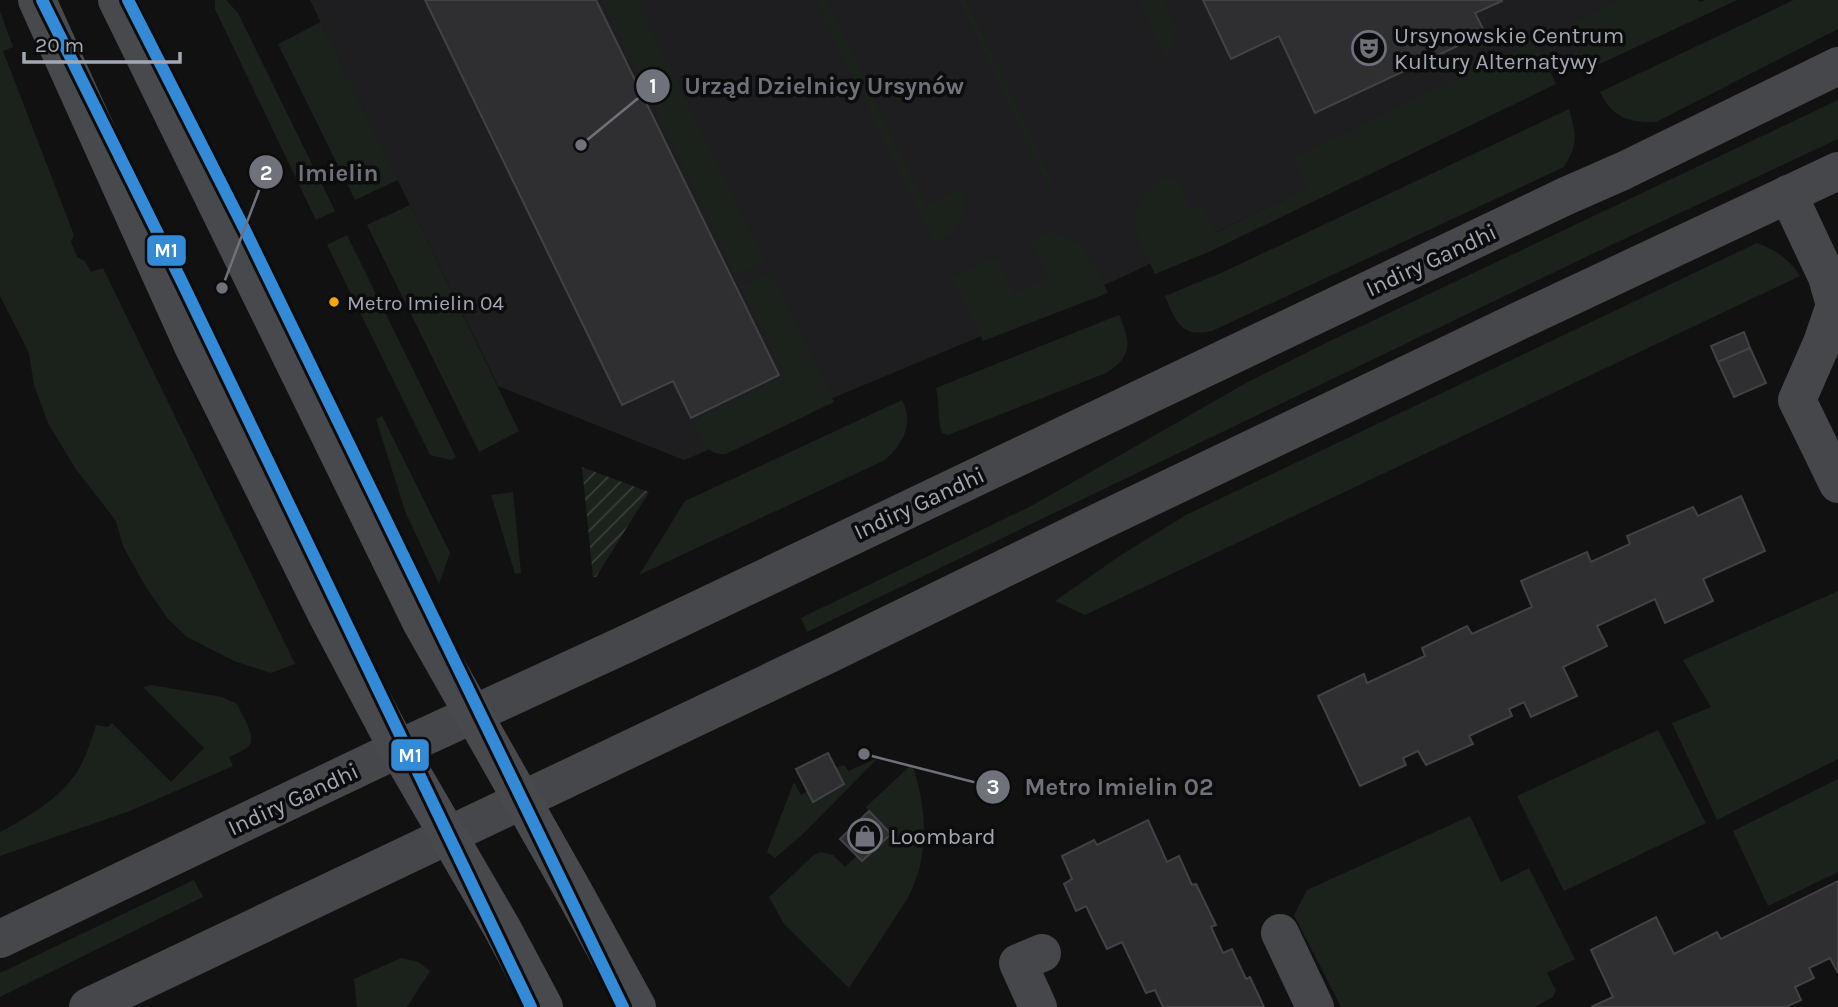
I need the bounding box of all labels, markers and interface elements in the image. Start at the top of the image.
scale bar [24,21,180,65]
place label: Ursynowskie Centrum Kultury Alternatywy [1394,22,1624,75]
theatre icon: Ursynowskie Centrum Kultury Alternatywy [1350,29,1388,67]
text: 20 m [35,33,84,57]
callout: Urząd Dzielnicy Ursynów [635,63,978,108]
text: Urząd Dzielnicy Ursynów [684,72,964,100]
text: 1 [649,74,657,98]
callout: Imielin [249,150,393,195]
text: Imielin [298,159,378,187]
text: 2 [260,161,272,185]
street label: Indiry Gandhi [1362,218,1501,302]
line badge: M1 [146,234,187,267]
text: M1 [154,240,178,262]
place label: Metro Imielin 04 [347,291,504,315]
marker: Metro Imielin 04 [327,295,341,309]
street label: Indiry Gandhi [850,461,989,545]
line badge: M1 [390,738,430,772]
text: M1 [398,745,422,767]
street label: Indiry Gandhi [224,757,363,841]
callout: Metro Imielin 02 [975,764,1227,809]
text: Metro Imielin 02 [1025,773,1213,801]
text: 3 [986,775,1000,799]
shop icon: Loombard [846,817,884,855]
place label: Loombard [890,823,996,850]

